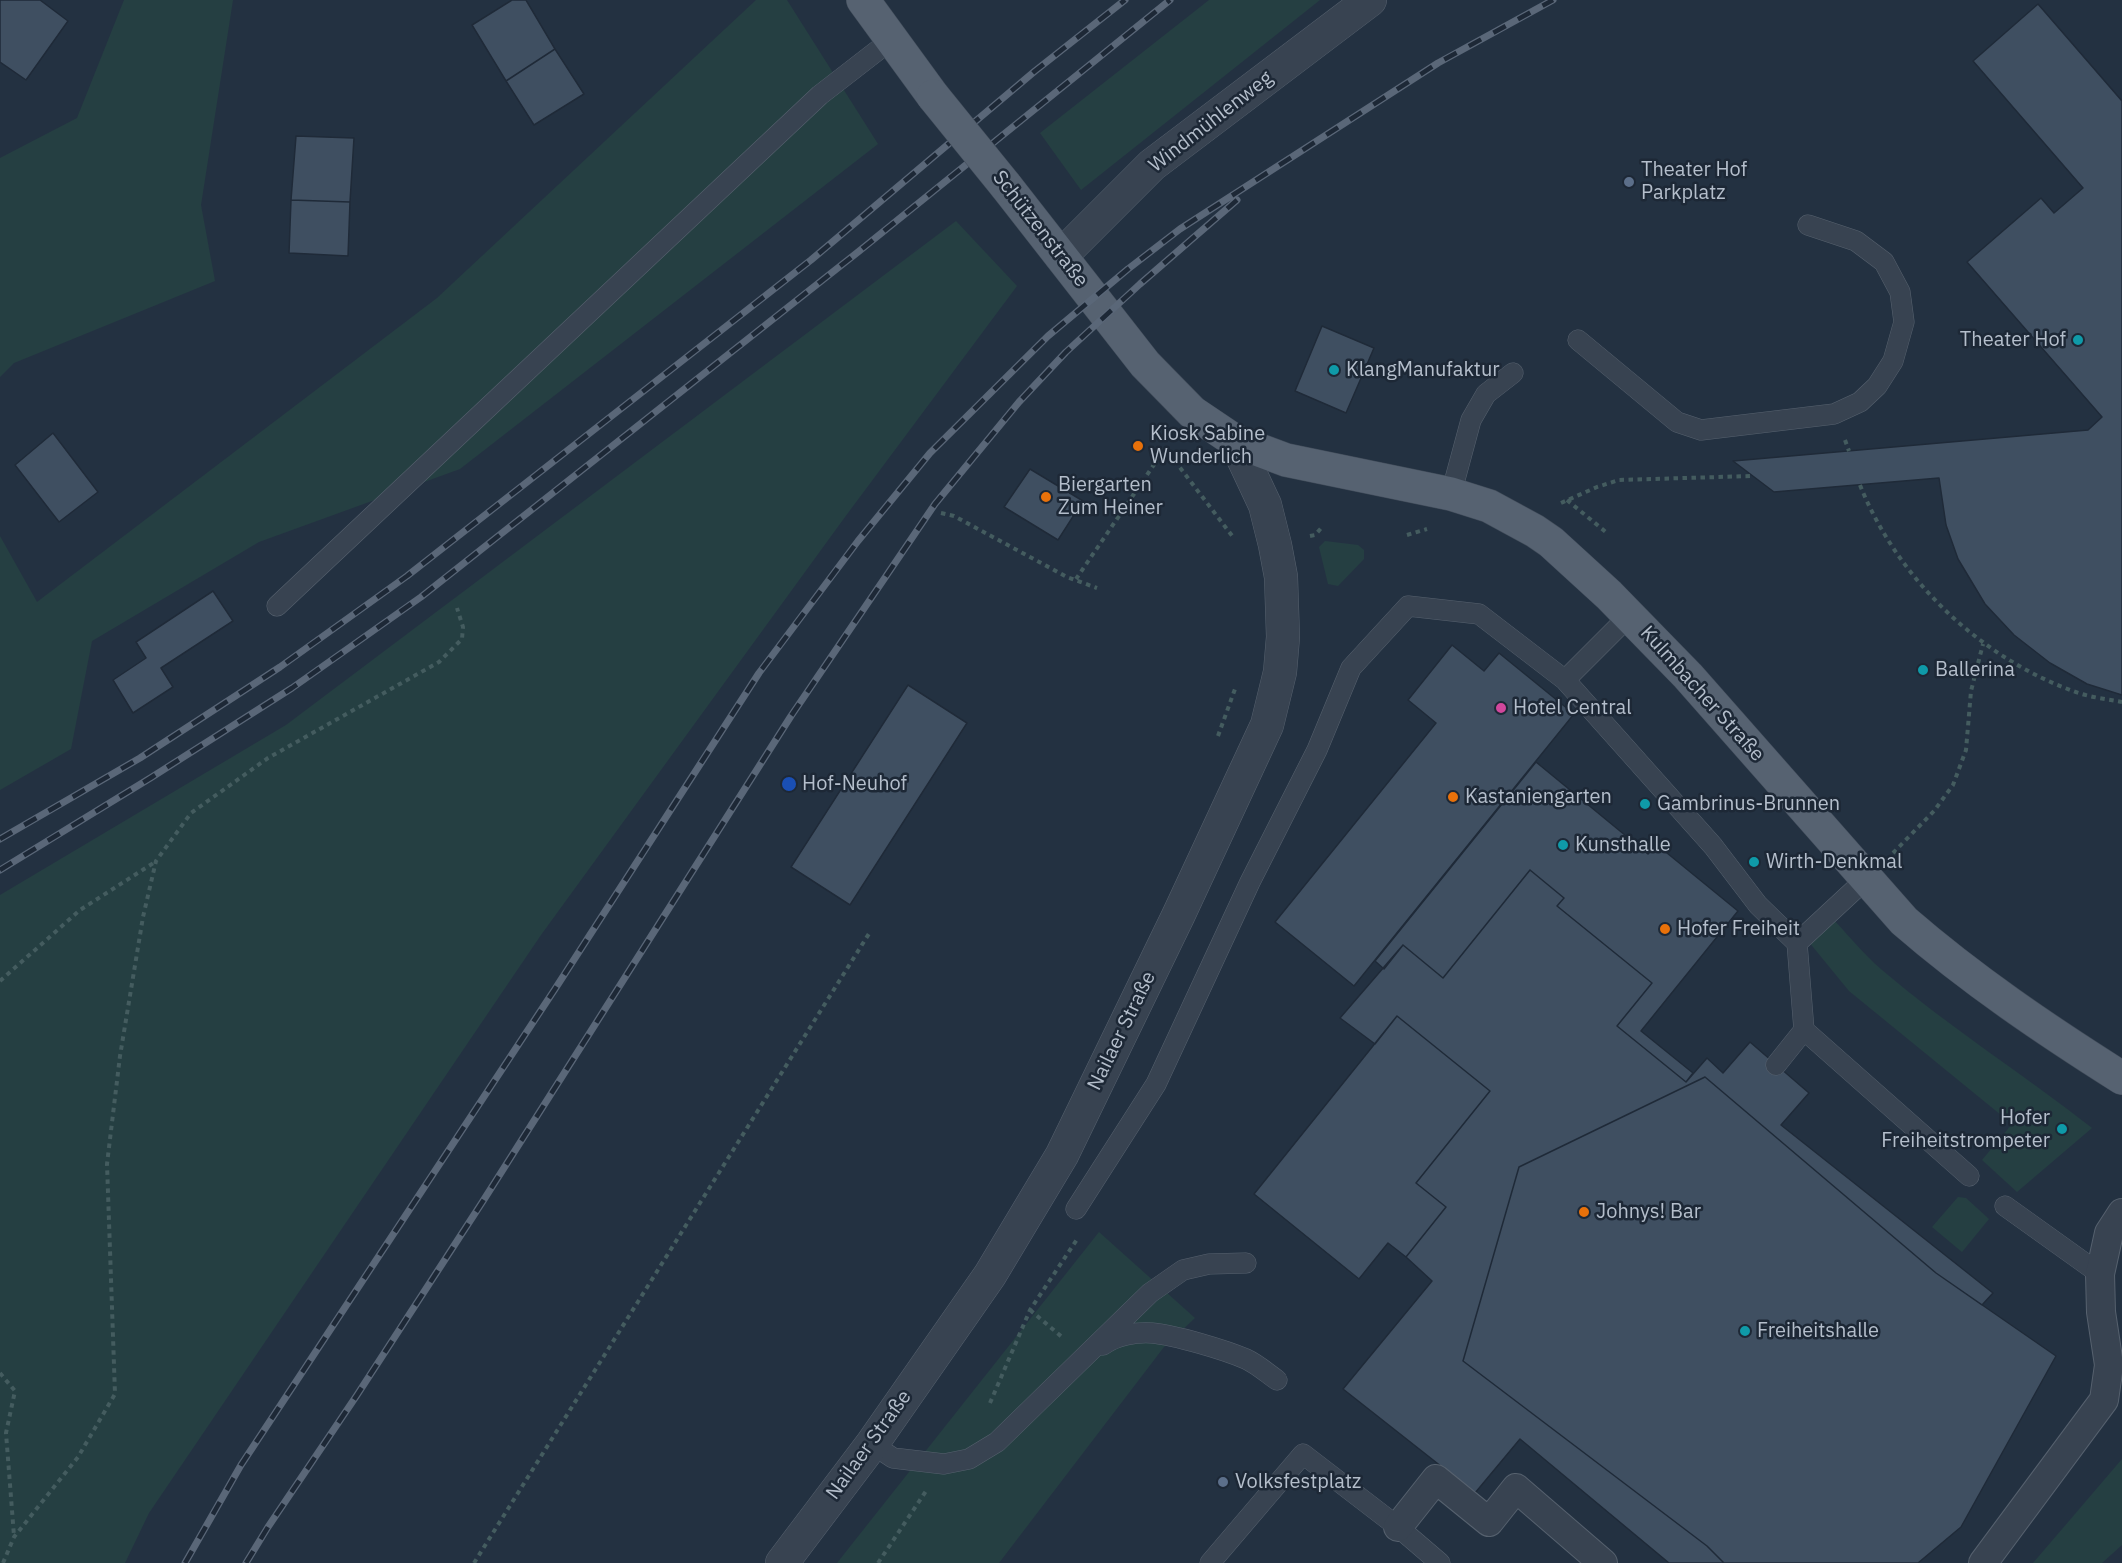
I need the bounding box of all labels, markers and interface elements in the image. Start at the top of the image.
street label: Windmühlenweg [1144,66,1278,178]
place label: Theater Hof Parkplatz [1641,158,1747,205]
street label: Schützenstraße [987,166,1093,292]
marker: Theater Hof Parkplatz [1622,175,1636,189]
place label: Theater Hof [1960,328,2066,352]
marker: Theater Hof [2071,333,2085,347]
place label: KlangManufaktur [1346,358,1500,382]
marker: KlangManufaktur [1327,363,1341,377]
place label: Kiosk Sabine Wunderlich [1150,422,1265,469]
marker: Kiosk Sabine Wunderlich [1131,439,1145,453]
place label: Biergarten Zum Heiner [1058,473,1163,520]
marker: Biergarten Zum Heiner [1039,490,1053,504]
street label: Kulmbacher Straße [1635,621,1769,767]
place label: Ballerina [1935,658,2015,682]
marker: Ballerina [1916,663,1930,677]
place label: Hotel Central [1513,696,1632,720]
marker: Hotel Central [1494,701,1508,715]
place label: Hof-Neuhof [802,772,907,796]
marker: Hof-Neuhof [780,775,798,793]
place label: Kastaniengarten [1465,785,1612,809]
marker: Kastaniengarten [1446,790,1460,804]
place label: Gambrinus-Brunnen [1657,792,1840,816]
marker: Gambrinus-Brunnen [1638,797,1652,811]
place label: Kunsthalle [1575,833,1671,857]
marker: Kunsthalle [1556,838,1570,852]
place label: Wirth-Denkmal [1766,850,1902,874]
marker: Wirth-Denkmal [1747,855,1761,869]
place label: Hofer Freiheit [1677,917,1800,941]
marker: Hofer Freiheit [1658,922,1672,936]
street label: Nailaer Straße [1083,968,1161,1094]
place label: Hofer Freiheitstrompeter [1881,1106,2050,1153]
marker: Hofer Freiheitstrompeter [2055,1122,2069,1136]
place label: Johnys! Bar [1596,1200,1701,1224]
marker: Johnys! Bar [1577,1205,1591,1219]
place label: Freiheitshalle [1757,1319,1879,1343]
marker: Freiheitshalle [1738,1324,1752,1338]
street label: Nailaer Straße [821,1386,917,1504]
place label: Volksfestplatz [1235,1470,1361,1494]
marker: Volksfestplatz [1216,1475,1230,1489]

